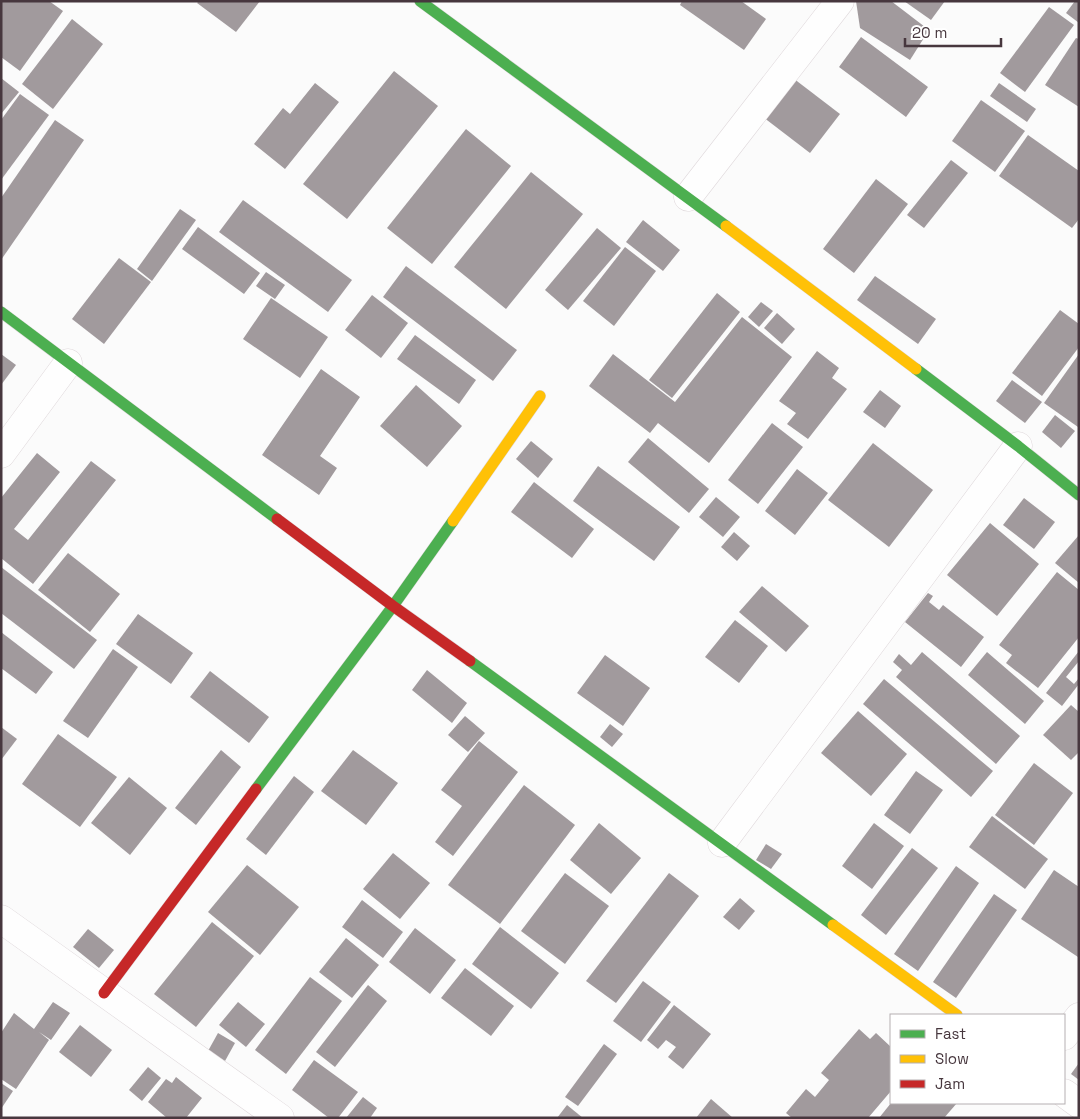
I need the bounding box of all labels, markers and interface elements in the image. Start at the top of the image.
scale bar [905,15,1001,47]
text: 20 m [912,23,947,42]
legend [890,1014,1065,1104]
text: Fast [935,1024,966,1043]
text: Slow [935,1049,969,1068]
text: Jam [935,1074,965,1093]

